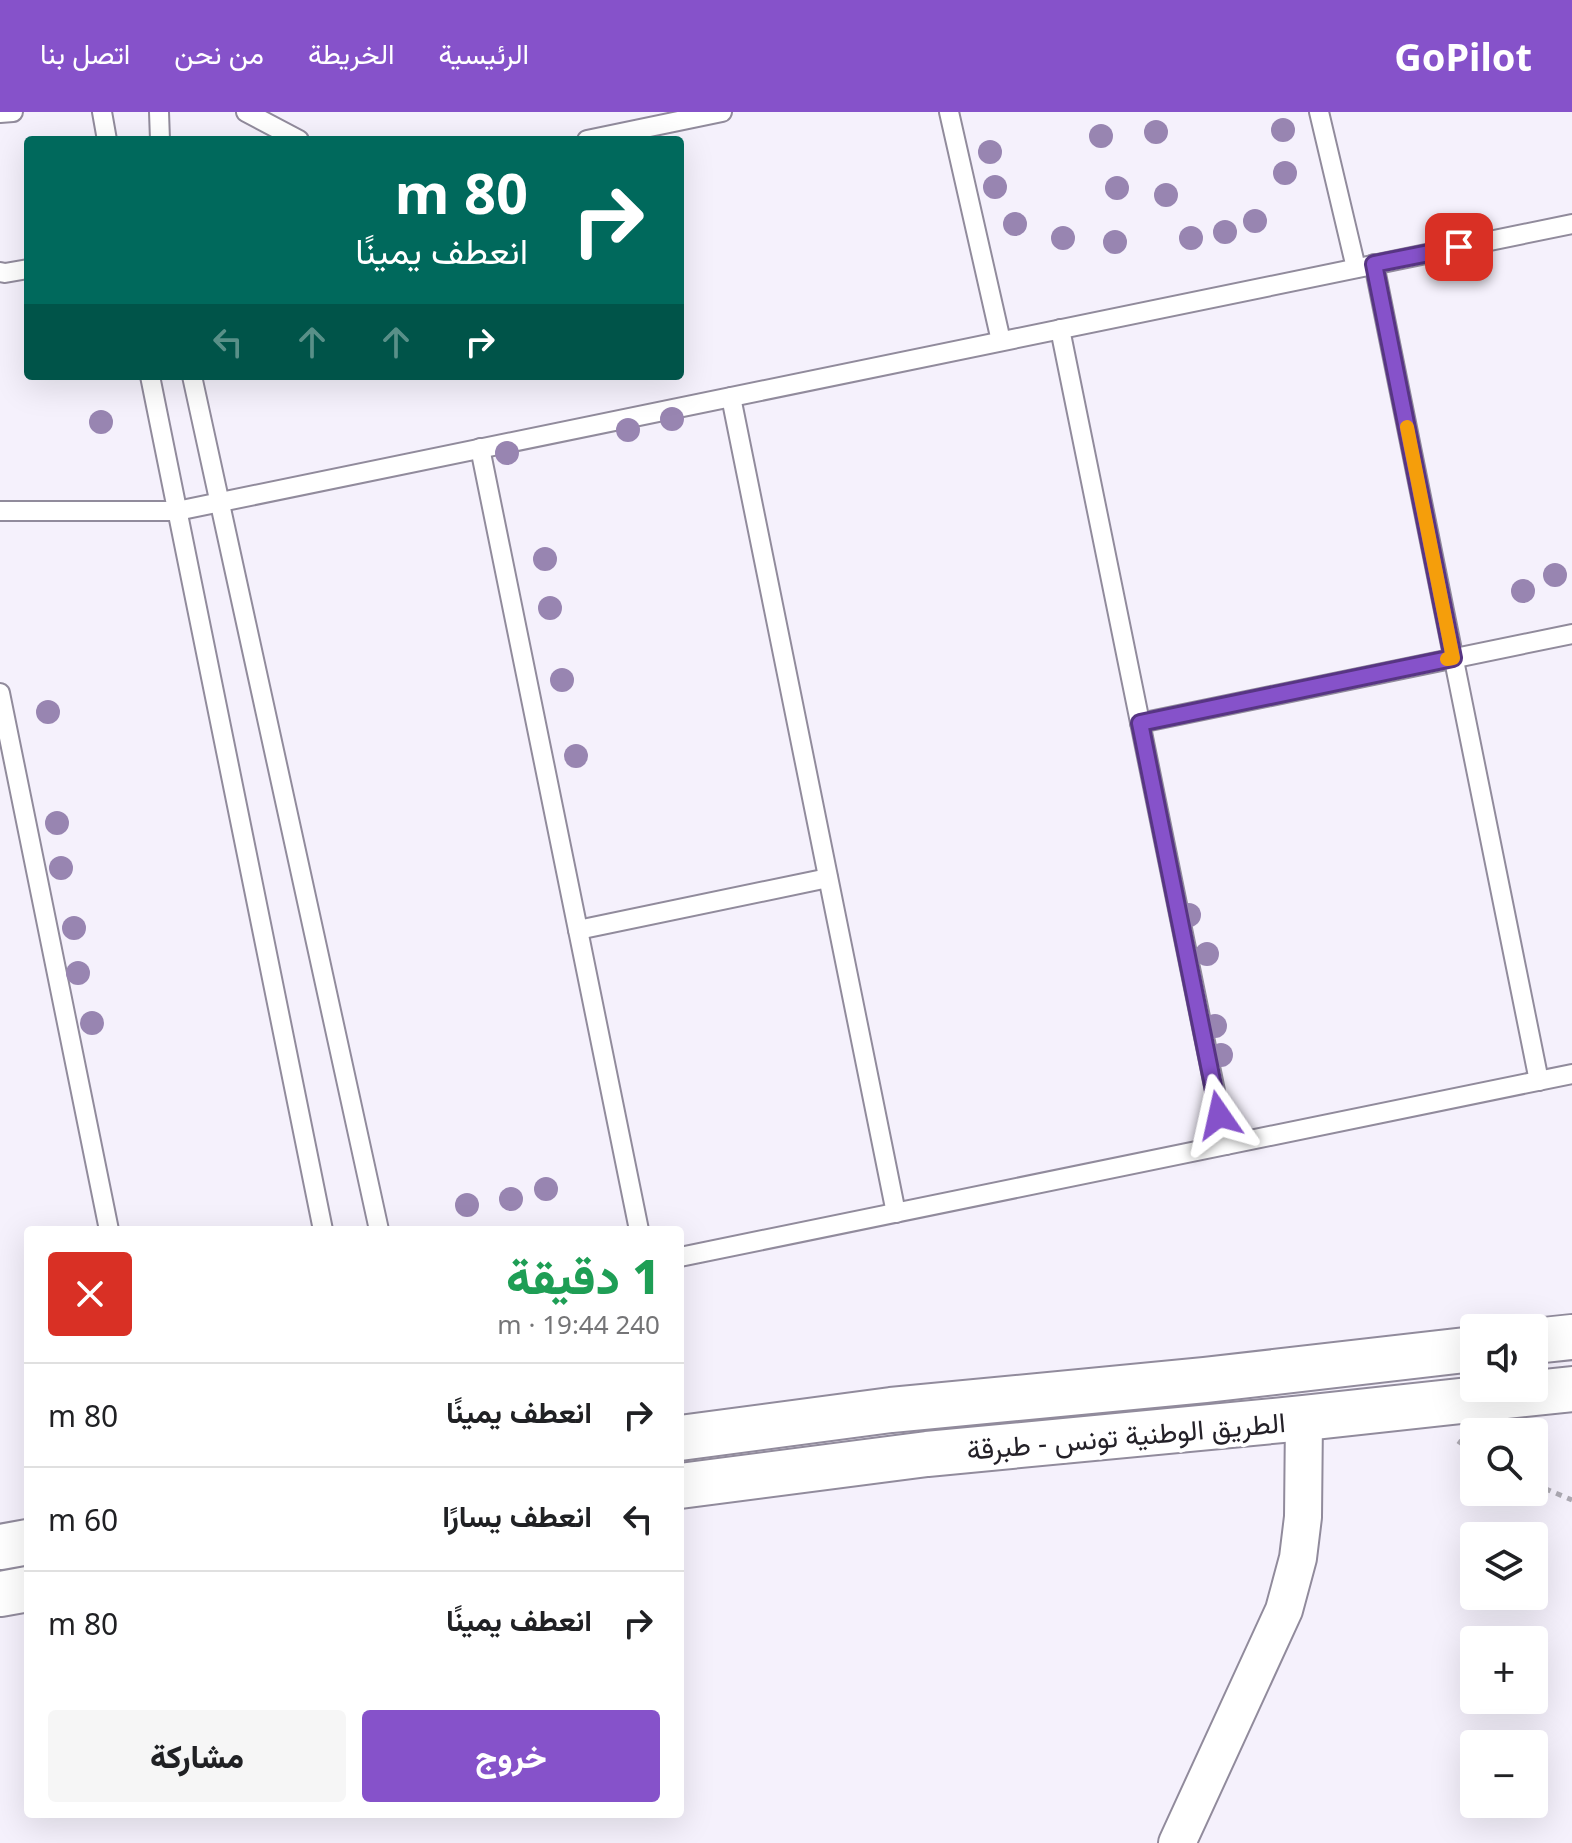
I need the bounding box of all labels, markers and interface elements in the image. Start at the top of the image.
text: GoPilot [1394,30,1532,82]
text: اتصل بنا [40,34,130,72]
text: من نحن [174,34,264,72]
text: الخريطة [308,34,395,72]
text: الرئيسية [439,34,529,72]
text: 80 m [395,154,528,230]
icon: right [556,168,660,272]
pin [1425,213,1493,281]
icon: arrive [1437,225,1481,269]
text: انعطف يمينًا [355,226,528,275]
icon: left [206,320,250,364]
icon: ahead [290,320,334,364]
icon: ahead [374,320,418,364]
icon: right [458,320,502,364]
position arrow [1177,1073,1261,1157]
text: 1 دقيقة [506,1243,660,1308]
button: close [48,1252,132,1336]
text: 240 m · 19:44 [497,1306,660,1342]
map controls [1460,1314,1548,1818]
button: sound [1460,1314,1548,1402]
text: انعطف يمينًا [446,1391,592,1432]
icon: right [616,1393,660,1437]
text: 80 m [48,1395,118,1436]
street label: الطريق الوطنية تونس - طبرقة [965,1402,1287,1468]
button: search [1460,1418,1548,1506]
text: انعطف يسارًا [442,1495,592,1536]
icon: left [616,1497,660,1541]
text: 60 m [48,1499,118,1540]
button: layers [1460,1522,1548,1610]
text: انعطف يمينًا [446,1599,592,1640]
icon: right [616,1601,660,1645]
text: 80 m [48,1603,118,1644]
button: + [1460,1626,1548,1714]
button: مشاركة [48,1710,346,1802]
button: خروج [362,1710,660,1802]
button: − [1460,1730,1548,1818]

